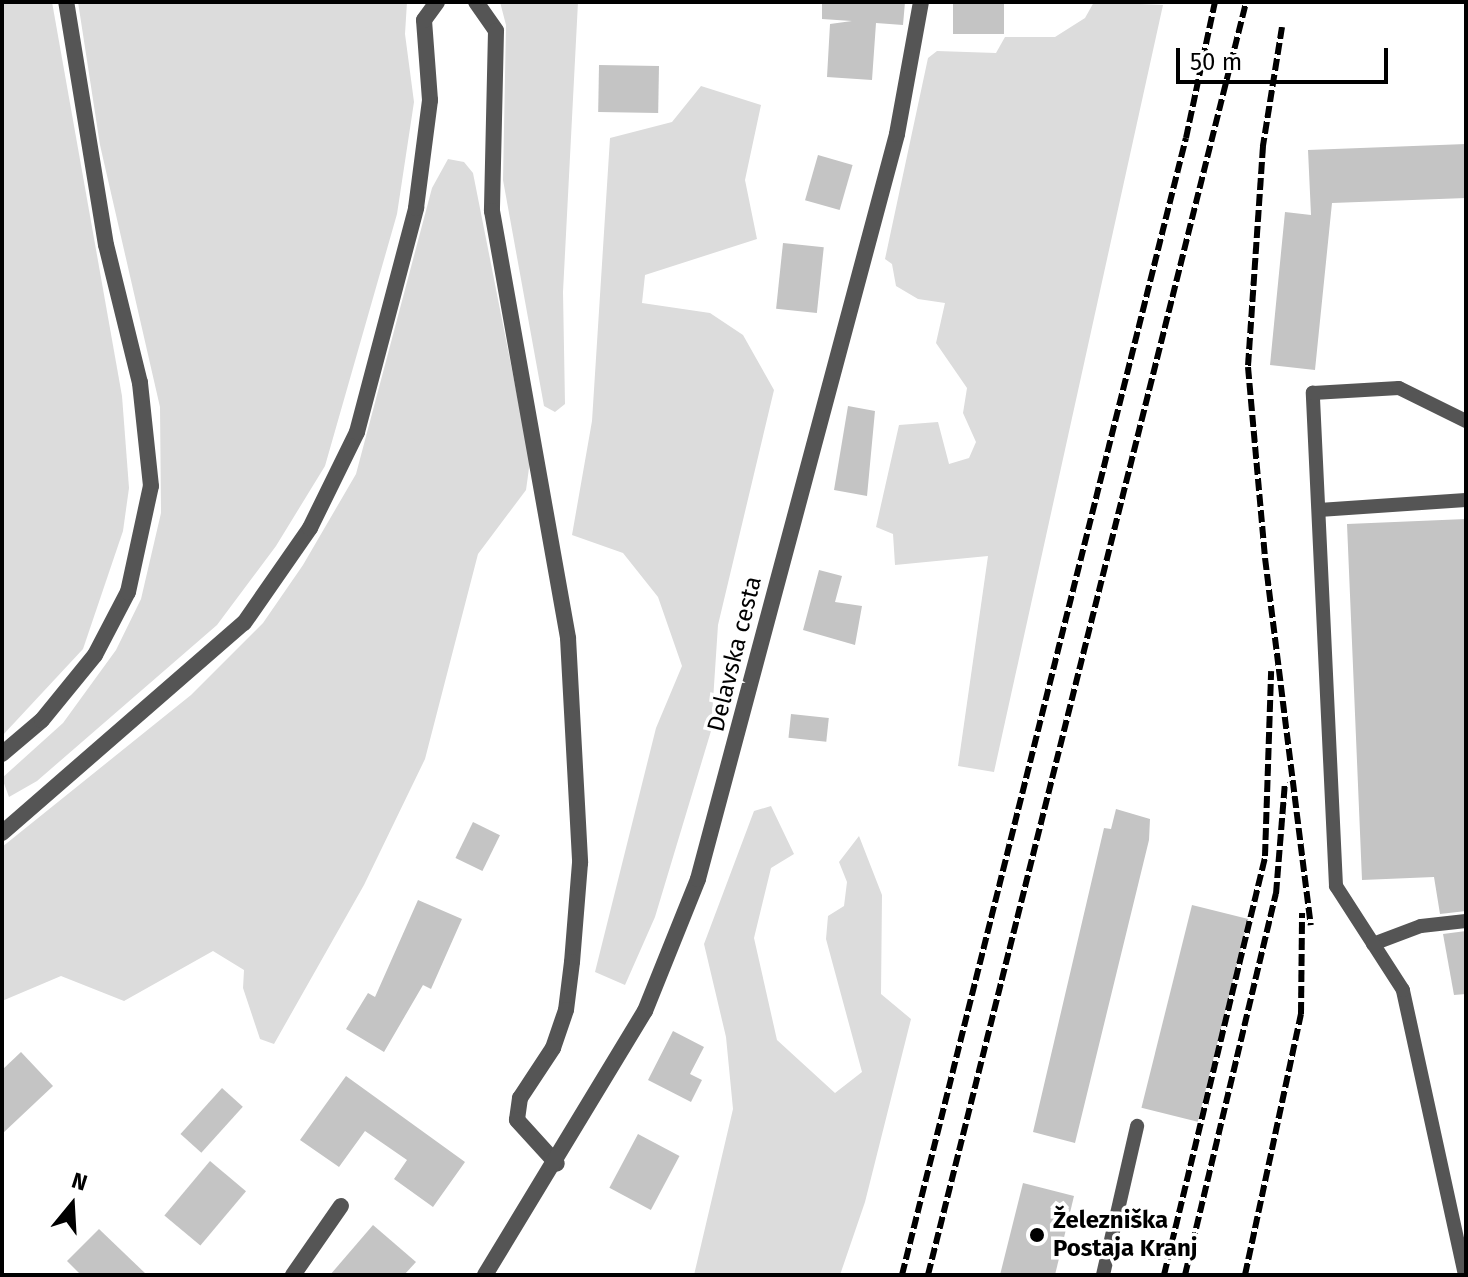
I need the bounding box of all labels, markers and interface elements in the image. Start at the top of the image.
scale bar [1180,32,1392,82]
text: 50 m [1190,48,1242,76]
street label: Delavska cesta [702,573,768,735]
north arrow [32,1165,112,1245]
text: N [68,1167,91,1197]
place label: Železniška Postaja Kranj [1053,1207,1197,1263]
marker: Železniška Postaja Kranj [1028,1226,1046,1244]

